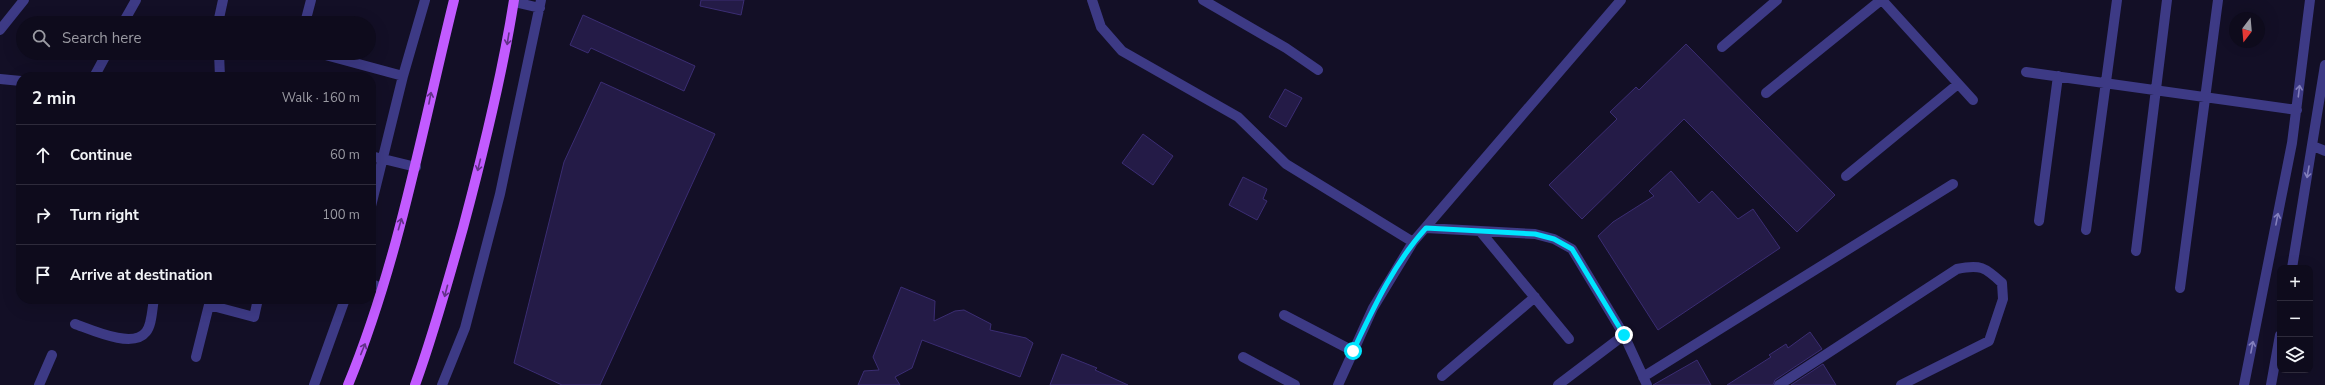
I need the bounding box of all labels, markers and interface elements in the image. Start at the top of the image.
north arrow [2229,12,2265,48]
search box [16,16,376,60]
icon: search [30,27,52,49]
text: Search here [62,28,142,48]
one-way arrow [504,32,512,45]
one-way arrow [2295,85,2303,98]
text: 2 min [32,87,76,110]
text: Walk · 160 m [282,89,360,107]
one-way arrow [426,92,434,105]
icon: ahead [32,144,54,166]
text: Continue [70,145,132,165]
text: 60 m [330,146,360,164]
one-way arrow [475,158,482,171]
one-way arrow [2304,165,2312,178]
icon: right [32,204,54,226]
text: Turn right [70,205,139,225]
text: 100 m [322,206,360,224]
one-way arrow [2273,213,2281,226]
one-way arrow [397,218,404,231]
icon: arrive [32,264,54,286]
text: Arrive at destination [70,265,213,285]
map controls [2277,265,2313,373]
button: + [2277,265,2313,301]
one-way arrow [441,284,449,297]
button: − [2277,301,2313,337]
route end [1615,326,1633,344]
button: layers [2277,337,2313,373]
one-way arrow [2248,341,2256,354]
route start [1344,342,1362,360]
one-way arrow [359,343,367,355]

